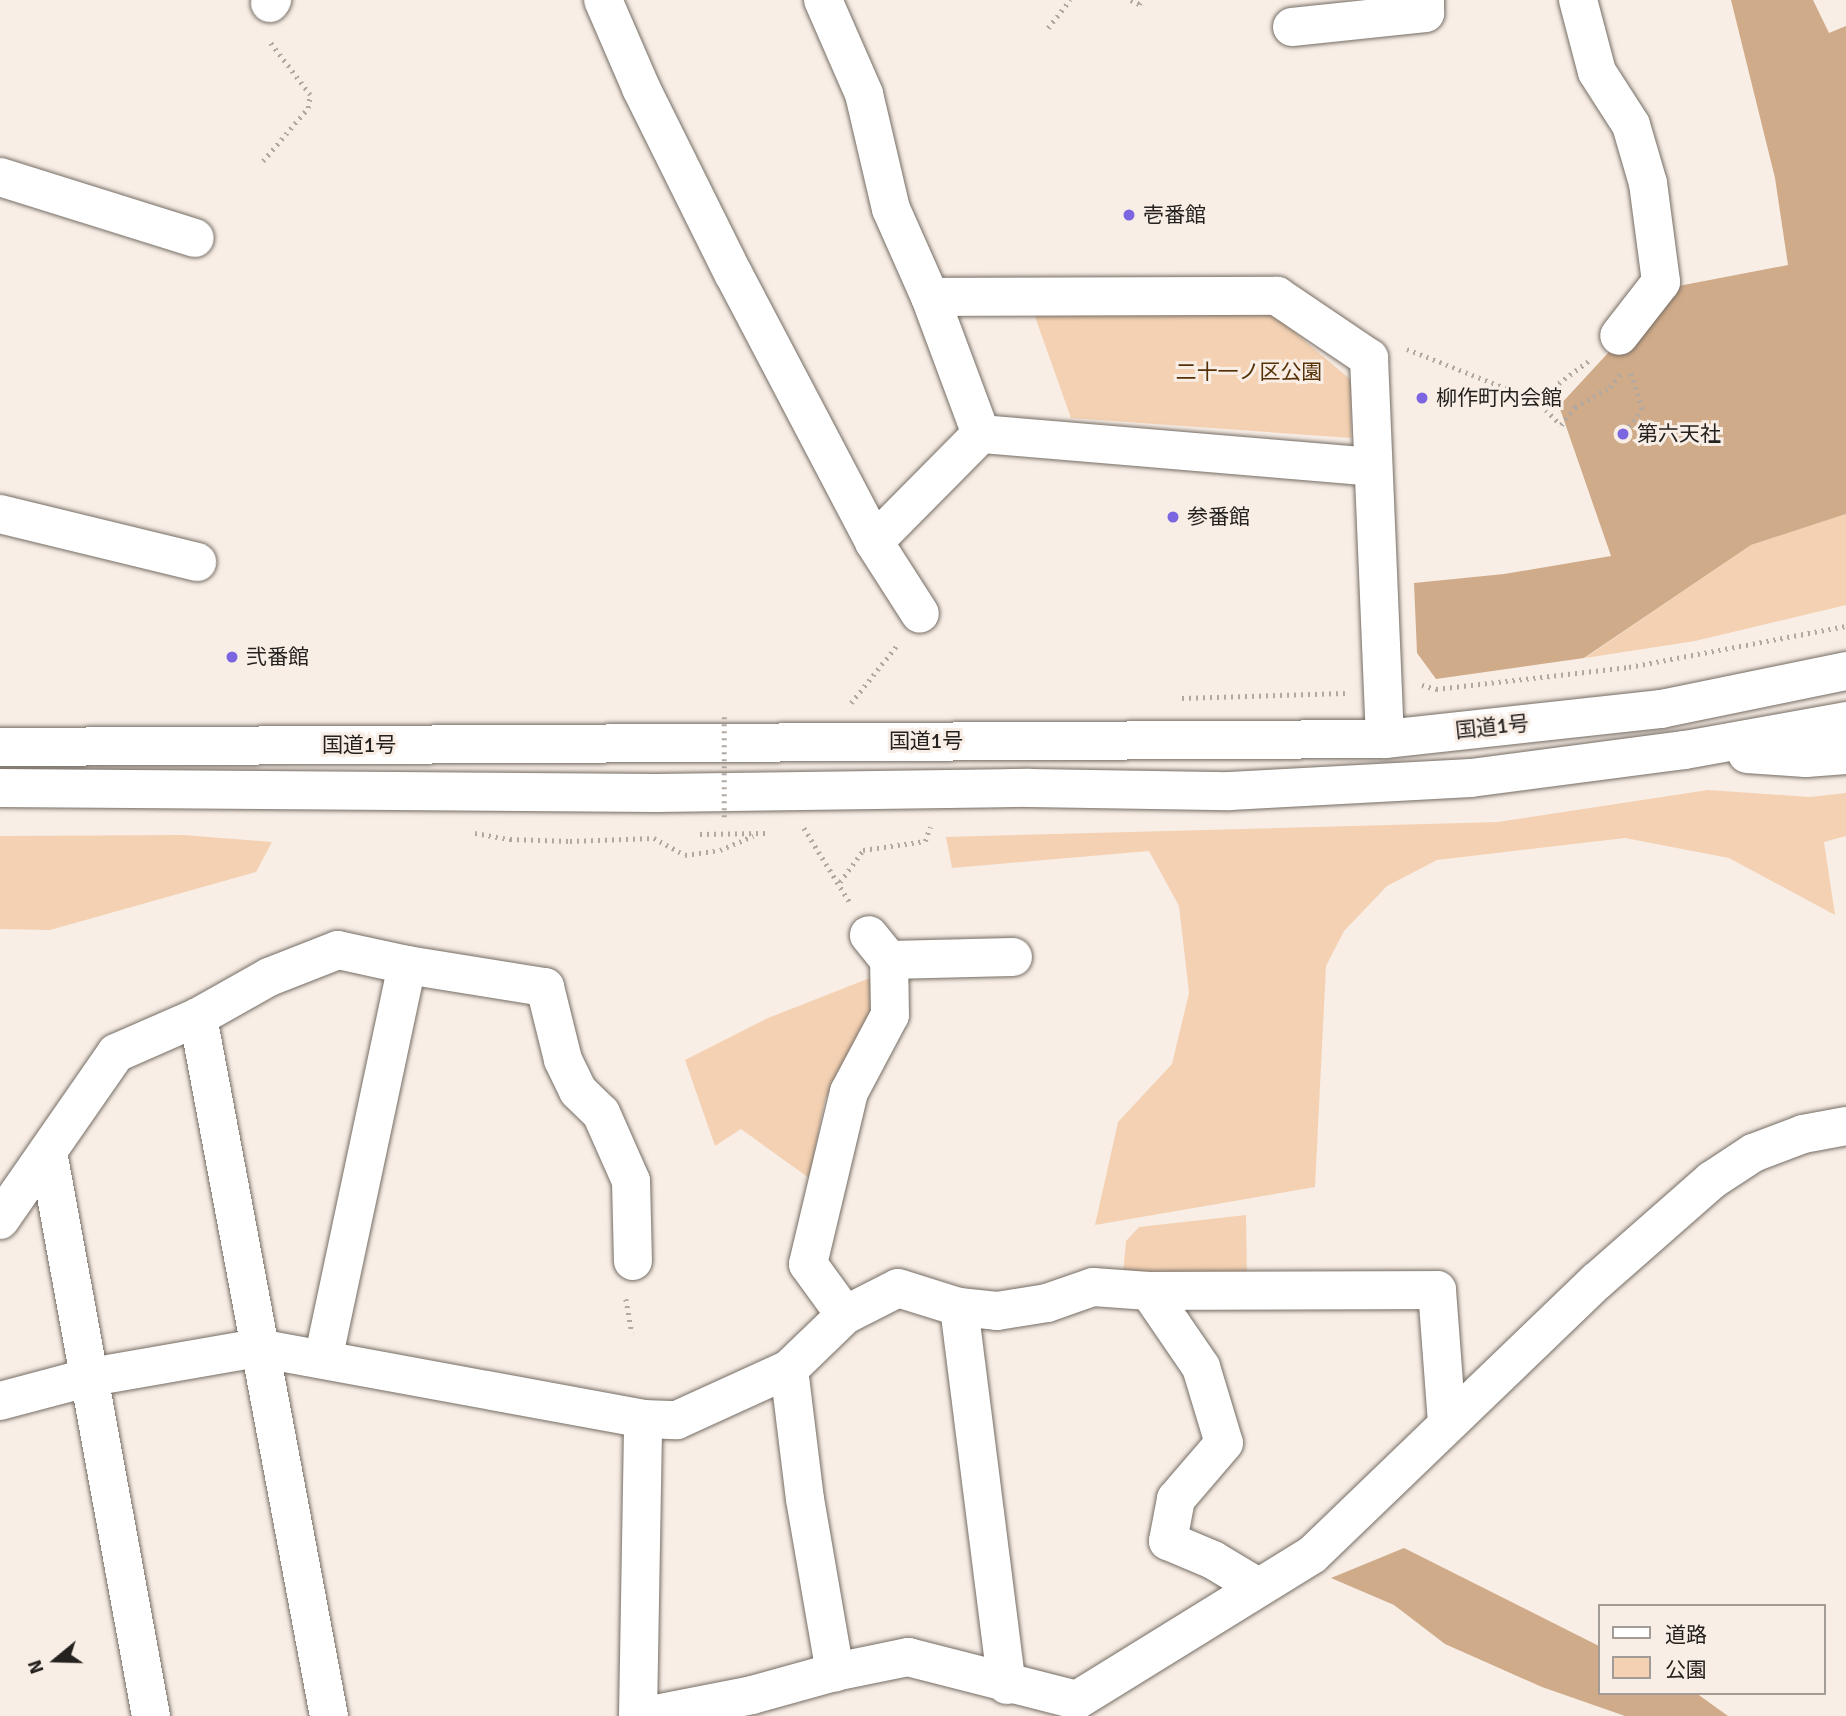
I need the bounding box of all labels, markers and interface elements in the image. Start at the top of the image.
place label: 壱番館 [1143,202,1206,228]
marker: 壱番館 [1121,207,1137,223]
park label: 二十一ノ区公園 [1176,359,1322,385]
place label: 柳作町内会館 [1436,385,1562,411]
marker: 柳作町内会館 [1414,390,1430,406]
place label: 第六天社 [1637,421,1721,447]
marker: 第六天社 [1615,426,1631,442]
place label: 参番館 [1187,504,1250,530]
marker: 参番館 [1165,509,1181,525]
place label: 弐番館 [246,644,309,670]
marker: 弐番館 [224,649,240,665]
street label: 国道1号 [1454,711,1530,743]
street label: 国道1号 [889,728,963,754]
street label: 国道1号 [322,732,396,758]
legend [1598,1604,1825,1695]
text: 道路 [1665,1622,1707,1648]
north arrow [21,1625,91,1695]
text: N [23,1657,50,1677]
text: 公園 [1665,1657,1707,1683]

